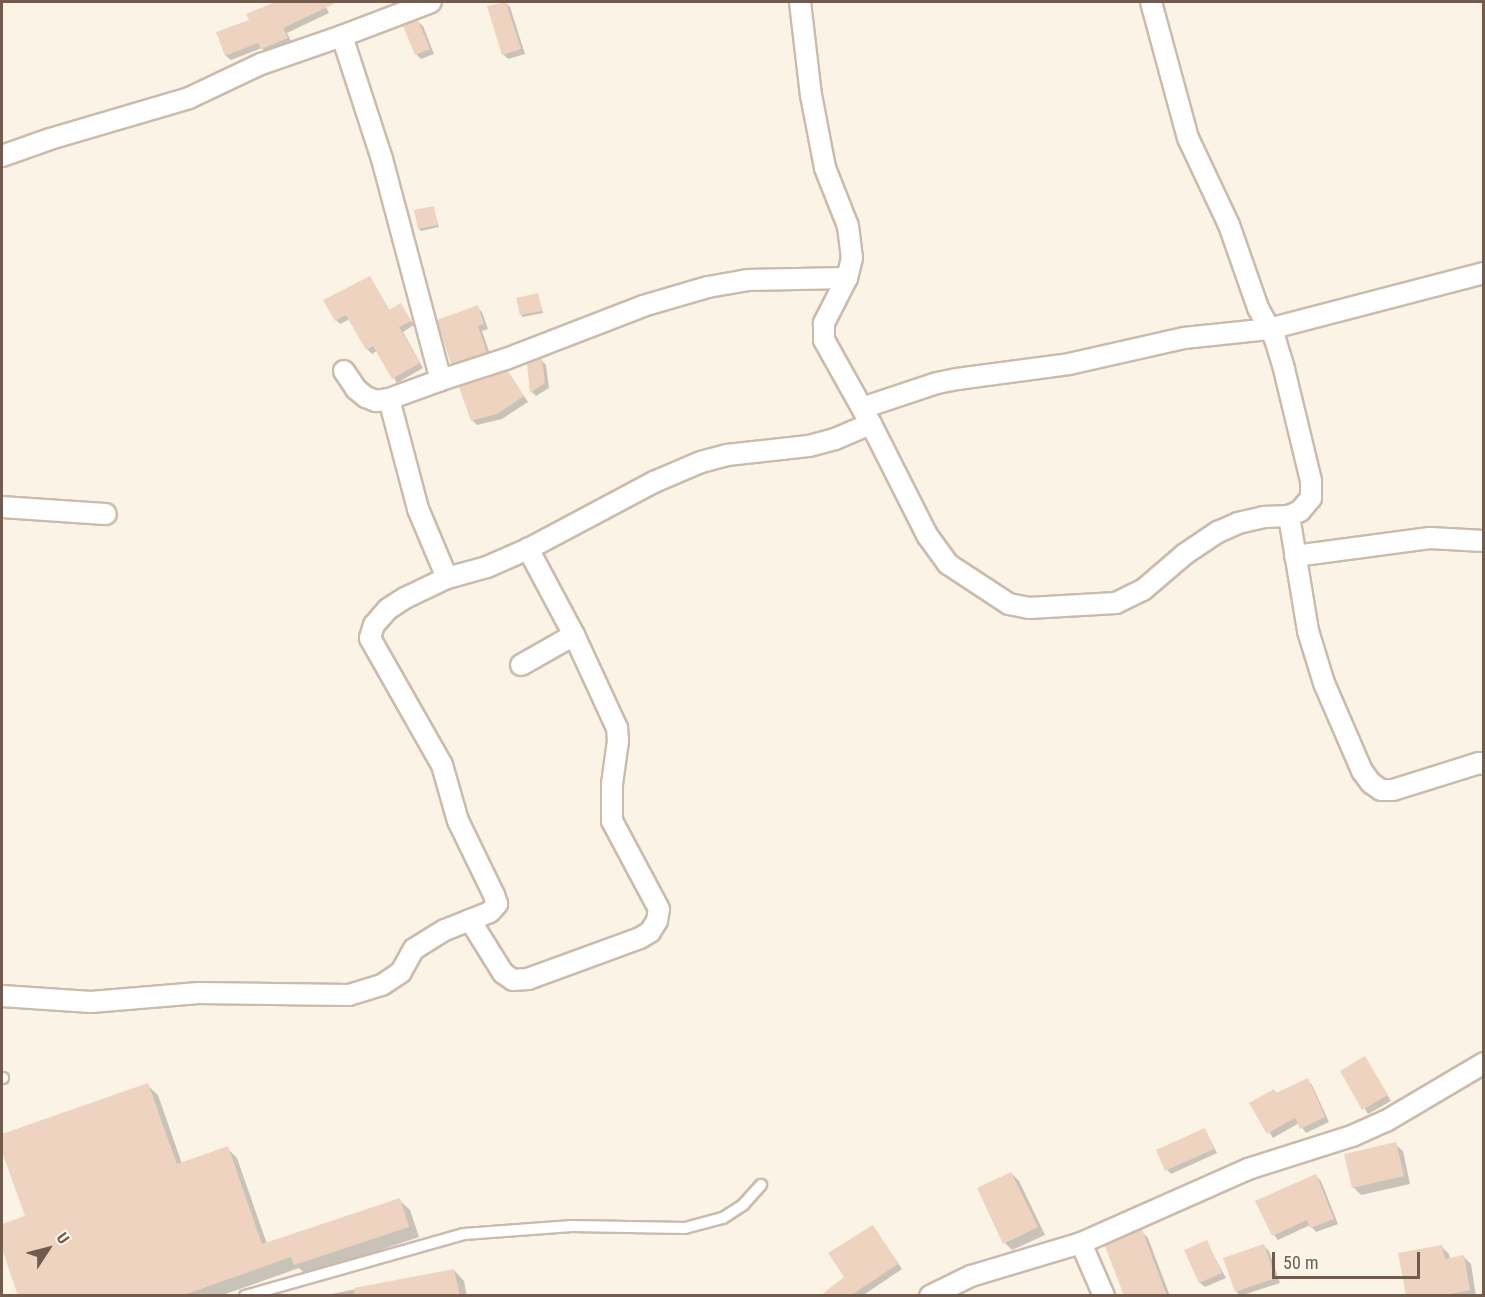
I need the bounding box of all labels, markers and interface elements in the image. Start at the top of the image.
north arrow [18,1219,78,1279]
text: U [53,1229,73,1247]
scale bar [1275,1240,1424,1278]
text: 50 m [1283,1252,1318,1273]

